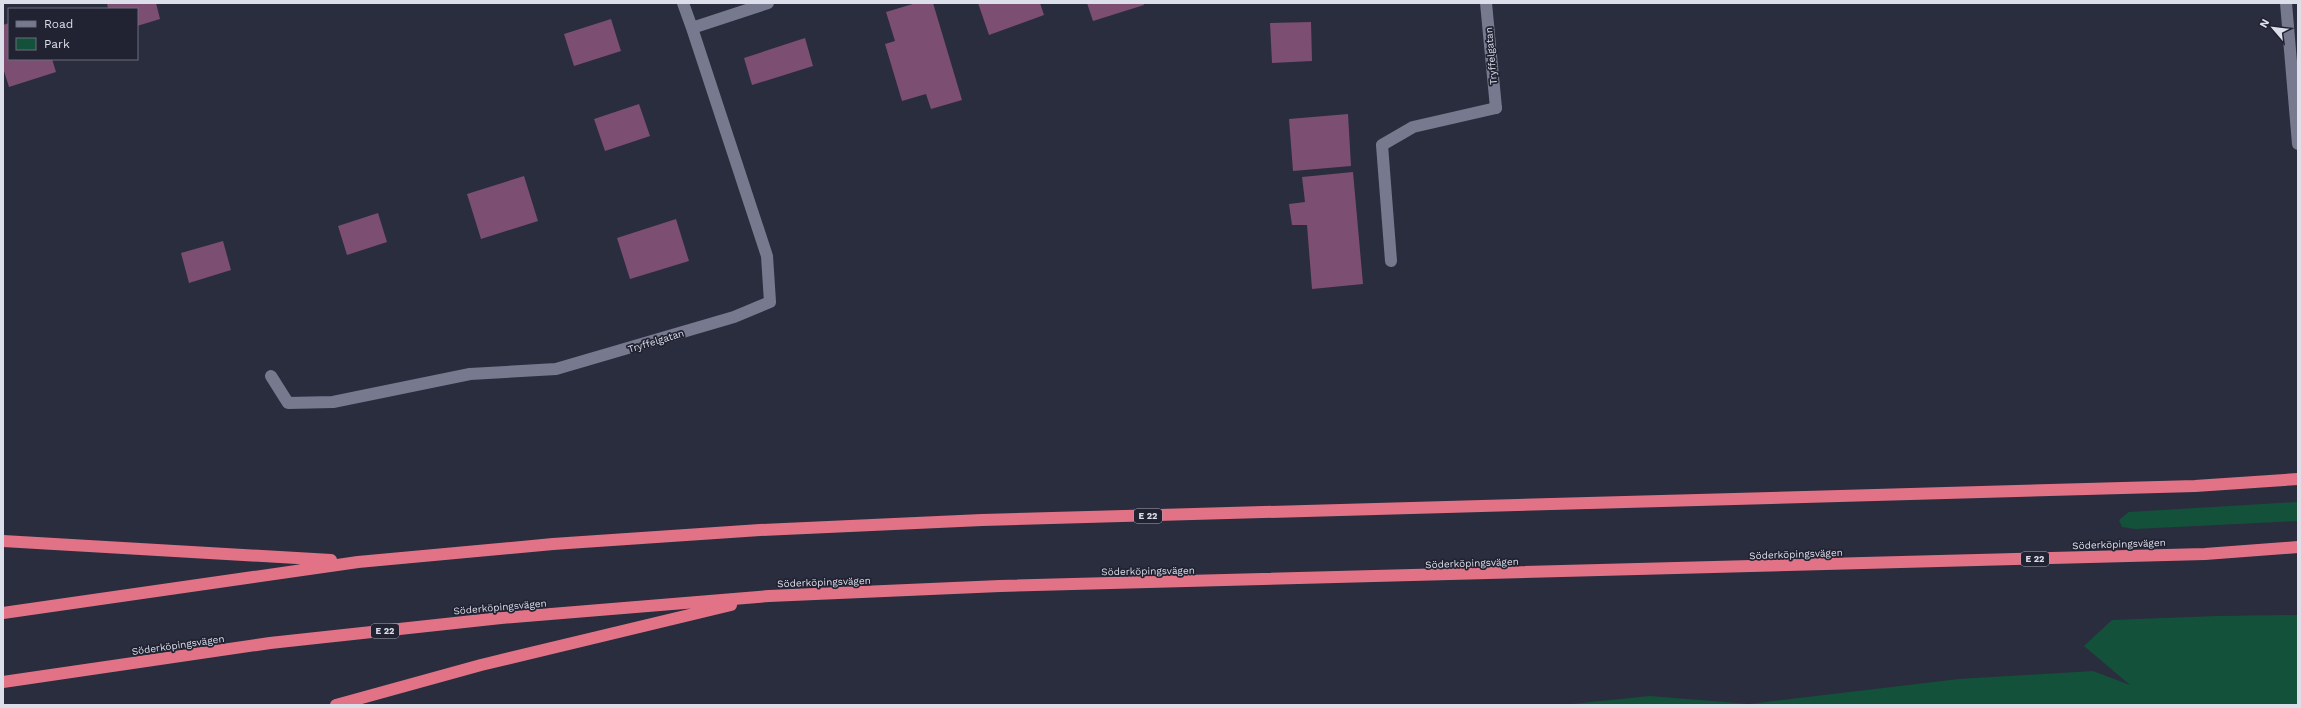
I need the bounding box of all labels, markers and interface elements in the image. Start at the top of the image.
legend [8,8,138,60]
north arrow [2253,8,2293,48]
text: Road [44,17,73,31]
text: N [2257,17,2272,30]
street label: Tryffelgatan [1483,27,1499,85]
text: Park [44,37,70,51]
street label: Tryffelgatan [627,327,685,355]
road number: E 22 [1134,509,1162,523]
street label: Söderköpingsvägen [2072,537,2166,551]
street label: Söderköpingsvägen [1749,547,1843,561]
road number: E 22 [2021,552,2049,566]
street label: Söderköpingsvägen [1425,556,1519,570]
street label: Söderköpingsvägen [1101,565,1195,577]
street label: Söderköpingsvägen [777,575,871,589]
street label: Söderköpingsvägen [453,597,547,617]
road number: E 22 [371,624,399,638]
street label: Söderköpingsvägen [131,633,225,657]

